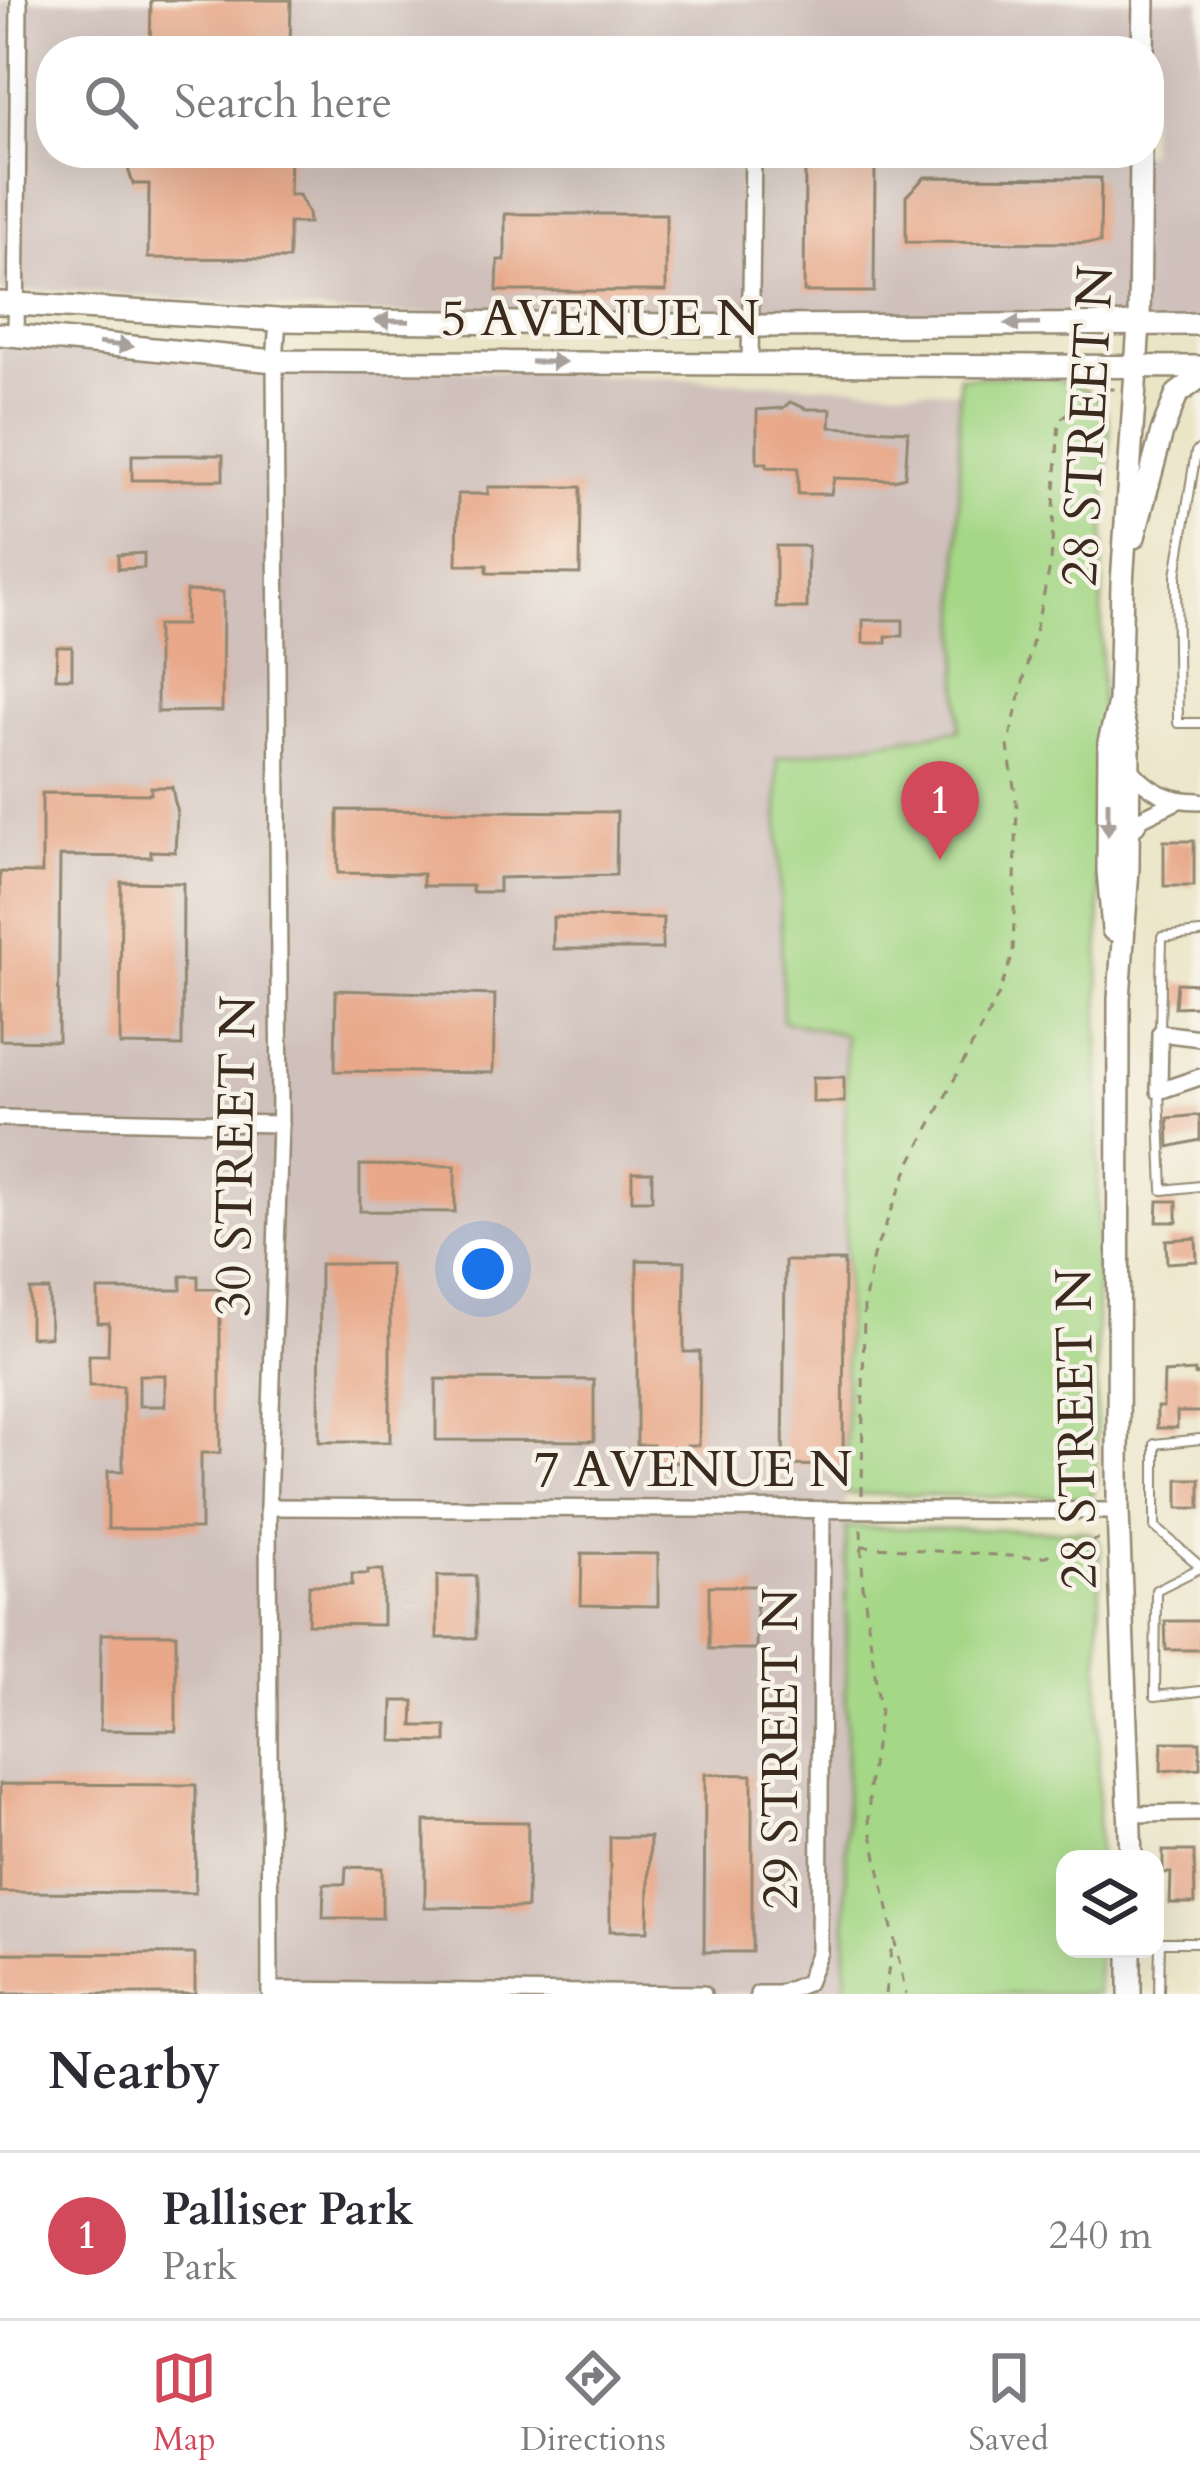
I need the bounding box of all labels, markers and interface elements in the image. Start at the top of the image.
search box [36,36,1164,168]
icon: search [78,69,144,135]
text: Search here [174,72,392,133]
street label: 28 STREET N [1045,264,1131,589]
street label: 5 AVENUE N [441,284,759,354]
one-way arrow [372,312,410,331]
one-way arrow [1002,315,1040,334]
one-way arrow [98,336,136,355]
one-way arrow [530,352,568,372]
pin: 1 [901,761,979,860]
one-way arrow [1098,800,1118,838]
street label: 30 STREET N [198,995,274,1318]
your location [453,1239,513,1299]
street label: 28 STREET N [1039,1267,1115,1590]
street label: 7 AVENUE N [534,1435,852,1505]
street label: 29 STREET N [746,1588,816,1910]
map controls [1056,1850,1164,1958]
button: layers [1056,1850,1164,1958]
text: Nearby [48,2037,220,2107]
text: Palliser Park [162,2179,413,2240]
text: 1 [77,2209,97,2262]
text: 240 m [1049,2209,1152,2262]
text: Park [162,2240,237,2293]
tab: Map [151,2345,217,2462]
tab: Directions [520,2345,666,2462]
tab: Saved [969,2345,1049,2462]

